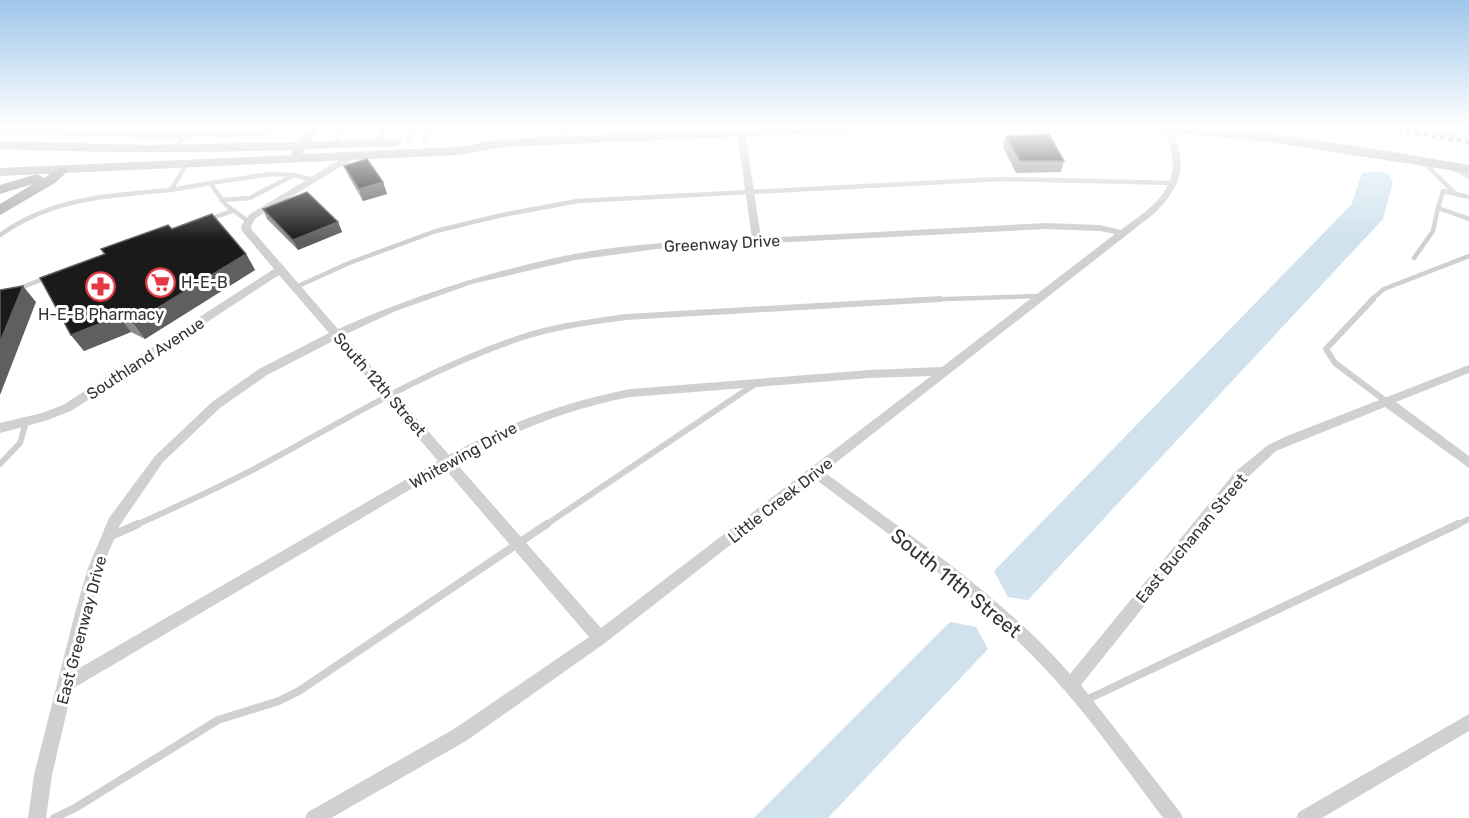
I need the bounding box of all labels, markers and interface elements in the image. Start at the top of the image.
street label: Greenway Drive [663,231,781,256]
supermarket icon: H-E-B [144,266,176,298]
pharmacy icon: H-E-B Pharmacy [85,270,117,302]
place label: H-E-B [181,273,228,292]
place label: H-E-B Pharmacy [38,305,164,324]
street label: Southland Avenue [83,313,208,403]
street label: South 12th Street [329,329,430,440]
street label: Whitewing Drive [406,418,520,493]
street label: Little Creek Drive [724,454,836,547]
street label: East Buchanan Street [1132,470,1251,607]
street label: South 11th Street [886,523,1026,643]
street label: East Greenway Drive [52,554,111,707]

